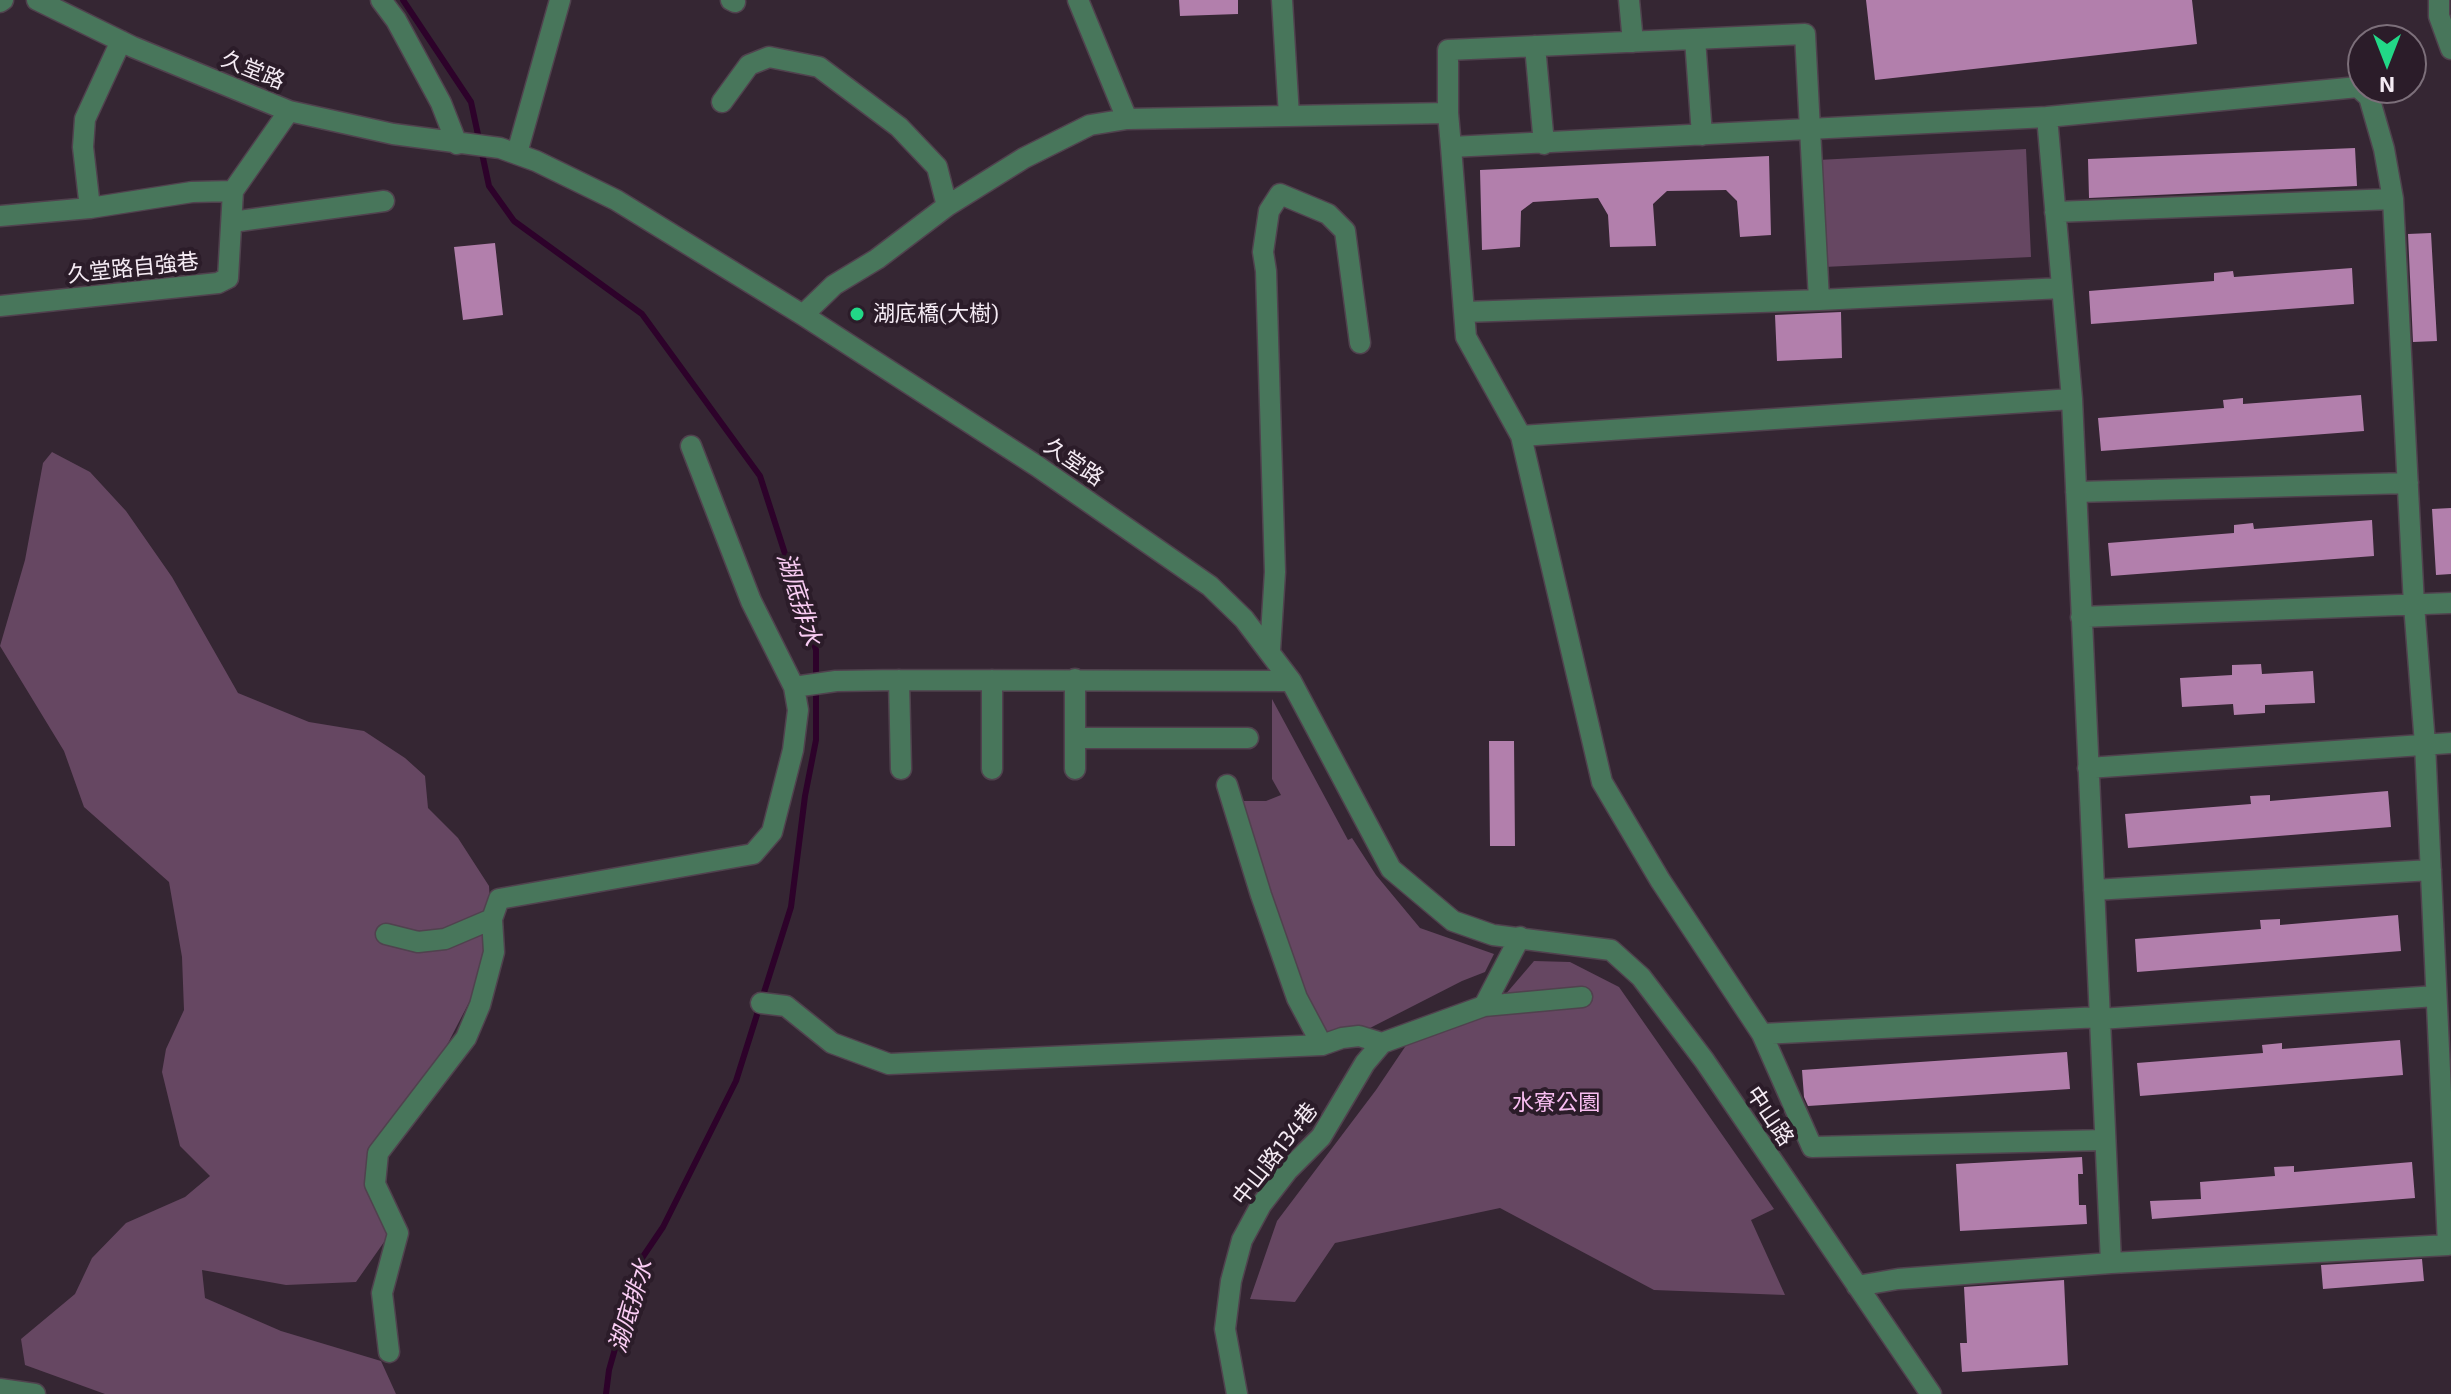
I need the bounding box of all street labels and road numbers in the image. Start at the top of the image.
street label: 久堂路 [217,45,289,95]
street label: 久堂路自強巷 [66,248,200,288]
street label: 久堂路 [1039,433,1109,491]
street label: 中山路 [1741,1081,1799,1151]
street label: 中山路134巷 [1227,1098,1323,1210]

